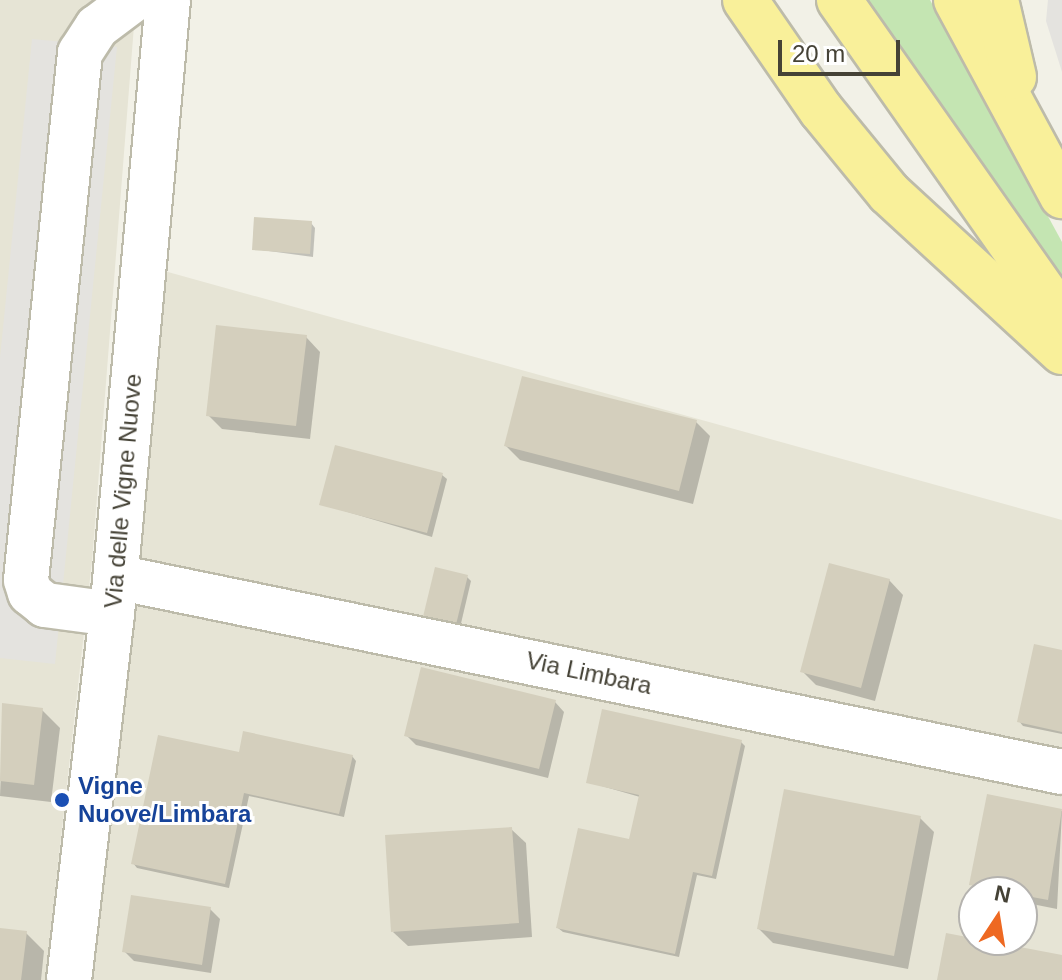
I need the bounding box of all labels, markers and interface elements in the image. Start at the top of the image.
scale bar [782,24,904,74]
text: 20 m [792,40,845,67]
street label: Via delle Vigne Nuove [98,373,148,609]
street label: Via Limbara [524,646,654,700]
place label: Vigne Nuove/Limbara [78,772,251,828]
marker: Vigne Nuove/Limbara [53,791,71,809]
north arrow [958,876,1038,956]
text: N [992,880,1013,908]

